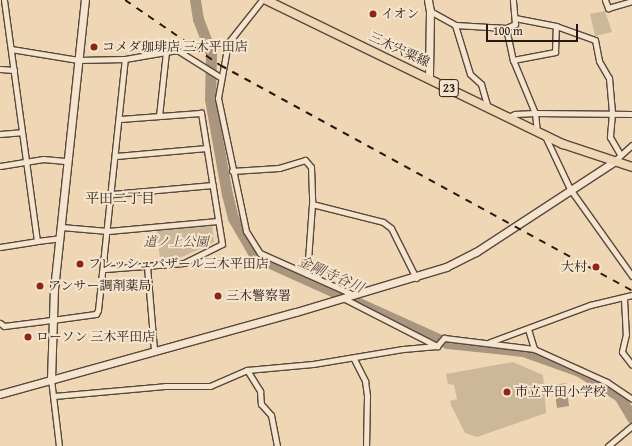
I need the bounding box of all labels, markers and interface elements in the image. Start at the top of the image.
place label: イオン [381,6,420,22]
marker: イオン [368,9,378,19]
scale bar [488,16,580,42]
text: 100 m [493,22,523,39]
street label: 三木宍粟線 [366,29,432,71]
place label: コメダ珈琲店 三木平田店 [102,39,248,55]
marker: コメダ珈琲店 三木平田店 [89,42,99,52]
road number: 23 [438,78,460,98]
district label: 平田二丁目 [85,190,155,206]
park label: 道ノ上公園 [144,234,208,250]
water label: 金剛寺谷川 [296,252,366,296]
place label: フレッシュバザール三木平田店 [88,256,270,272]
marker: フレッシュバザール三木平田店 [75,259,85,269]
place label: 大村 [561,259,587,275]
marker: 大村 [590,261,602,273]
place label: アンサー調剤薬局 [48,278,152,294]
marker: アンサー調剤薬局 [35,281,45,291]
place label: 三木警察署 [226,288,291,304]
marker: 三木警察署 [213,291,223,301]
place label: ローソン 三木平田店 [36,329,156,345]
marker: ローソン 三木平田店 [23,332,33,342]
place label: 市立平田小学校 [515,384,606,400]
marker: 市立平田小学校 [502,387,512,397]

